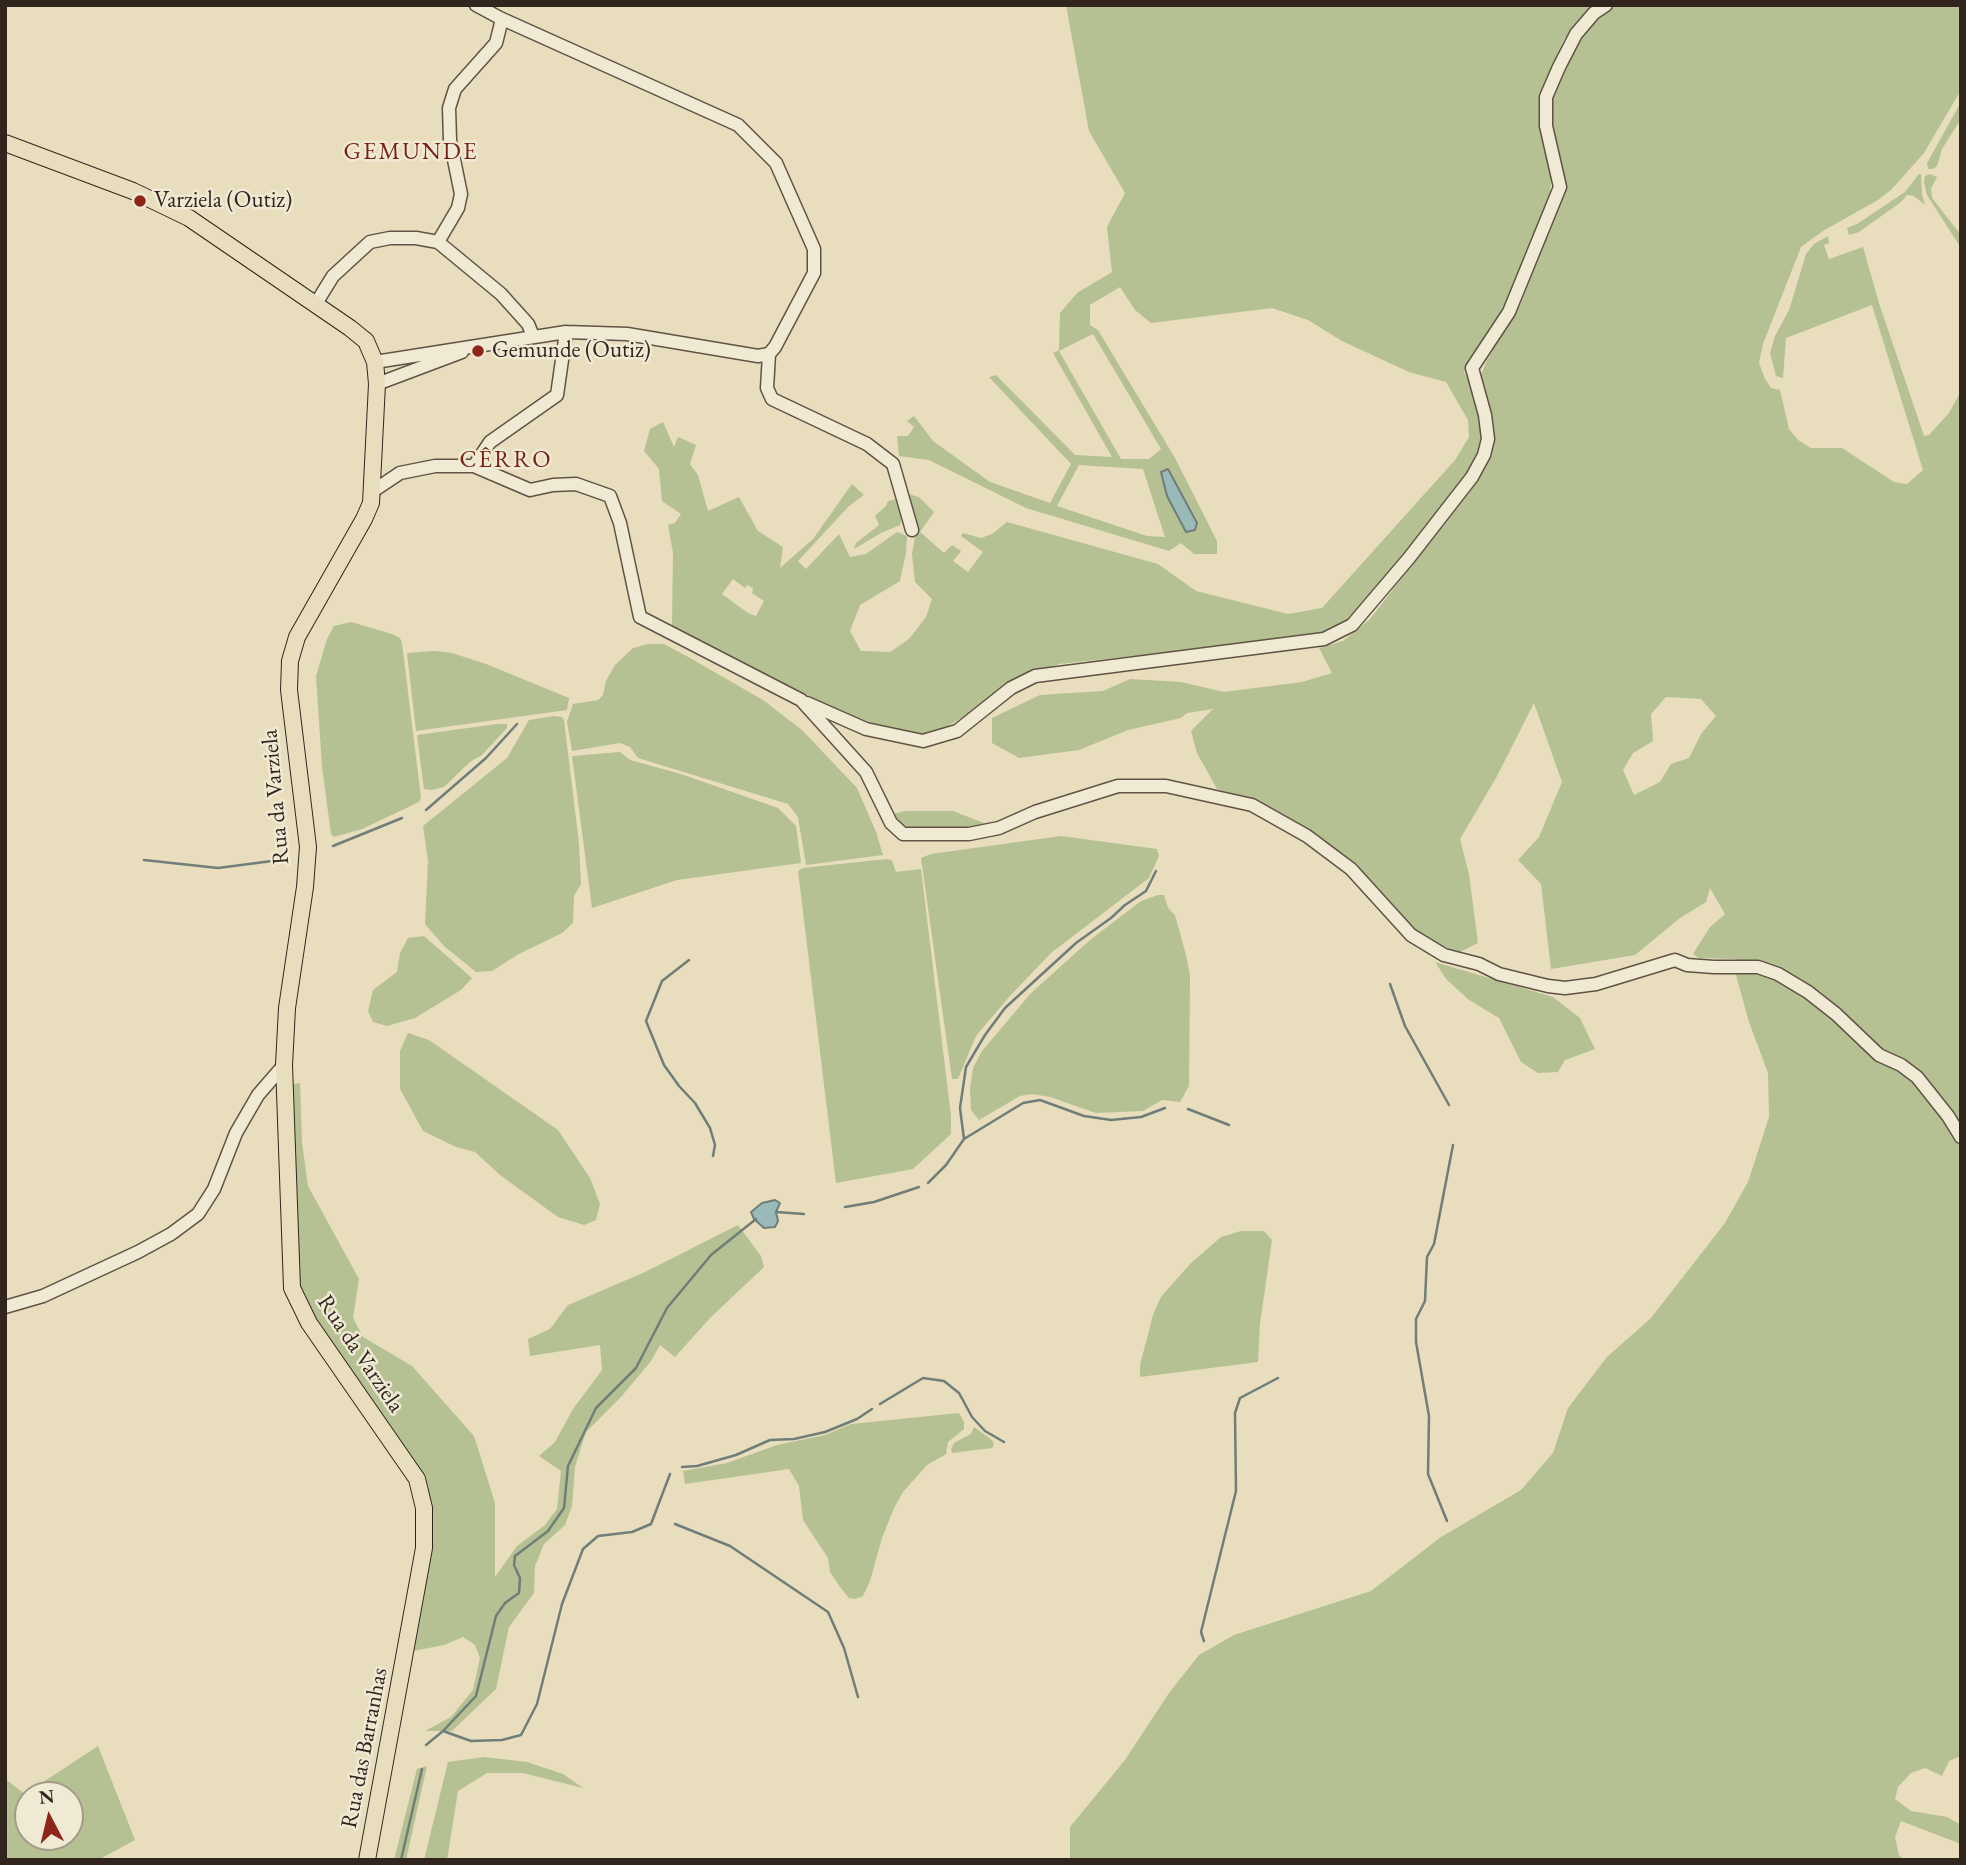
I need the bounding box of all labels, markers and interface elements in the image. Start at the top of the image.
district label: GEMUNDE [344,138,478,166]
place label: Varziela (Outiz) [154,187,292,215]
marker: Varziela (Outiz) [132,193,148,209]
place label: Gemunde (Outiz) [492,337,651,365]
marker: Gemunde (Outiz) [470,343,486,359]
district label: CÊRRO [460,446,552,474]
street label: Rua da Varziela [256,728,296,866]
street label: Rua da Varziela [311,1290,409,1418]
street label: Rua das Barranhas [336,1665,394,1831]
north arrow [14,1781,84,1851]
text: N [37,1783,56,1810]

